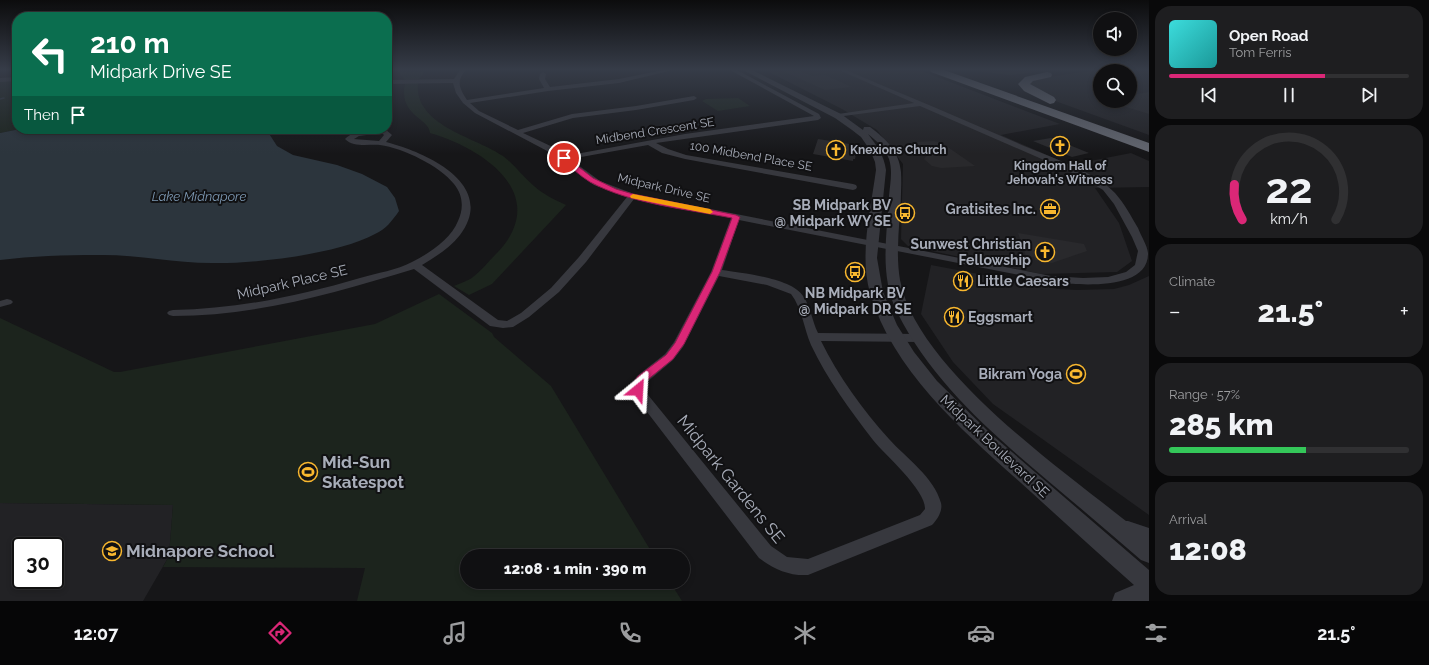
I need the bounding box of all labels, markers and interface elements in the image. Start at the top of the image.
map controls [1093,12,1137,108]
button: sound [1093,12,1137,56]
text: 210 m [90,27,170,60]
text: Open Road [1229,27,1309,45]
icon: left [24,28,76,80]
text: Tom Ferris [1229,45,1292,60]
text: Midpark Drive SE [90,61,232,82]
button: search [1093,64,1137,108]
icon: previous [1198,84,1220,106]
icon: pause [1278,84,1300,106]
icon: next [1358,84,1380,106]
icon: arrive [67,104,89,126]
text: Then [24,106,59,124]
street label: Midbend Crescent SE [595,115,715,147]
church icon: Kingdom Hall of Jehovah's Witness [1049,135,1071,157]
street label: 100 Midbend Place SE [689,138,813,174]
church icon: Knexions Church [825,139,847,161]
pin [547,141,581,175]
place label: Knexions Church [850,143,946,157]
icon: arrive [553,147,575,169]
place label: Kingdom Hall of Jehovah's Witness [1007,159,1113,187]
text: 22 [1266,163,1312,212]
street label: Midpark Drive SE [616,171,712,205]
water label: Lake Midnapore [152,189,246,204]
place label: SB Midpark BV @ Midpark WY SE [774,197,892,229]
office icon: Gratisites Inc. [1039,198,1061,220]
place label: Gratisites Inc. [946,201,1036,217]
bus stop icon: SB Midpark BV @ Midpark WY SE [894,202,916,224]
text: km/h [1270,210,1308,226]
place label: Sunwest Christian Fellowship [911,236,1031,268]
church icon: Sunwest Christian Fellowship [1034,241,1056,263]
bus stop icon: NB Midpark BV @ Midpark DR SE [844,261,866,283]
street label: Midpark Place SE [235,262,349,302]
restaurant icon: Little Caesars [952,270,974,292]
place label: Little Caesars [977,273,1069,289]
text: Climate [1169,274,1215,289]
place label: NB Midpark BV @ Midpark DR SE [798,285,912,317]
text: 21.5° [1258,294,1323,329]
text: − [1169,298,1181,324]
text: + [1400,298,1409,324]
restaurant icon: Eggsmart [943,306,965,328]
place label: Eggsmart [968,309,1033,325]
sports icon: Bikram Yoga [1065,363,1087,385]
place label: Bikram Yoga [978,366,1062,382]
position arrow [617,369,659,411]
text: Range · 57% [1169,387,1240,402]
street label: Midpark Boulevard SE [937,391,1053,501]
text: 285 km [1169,407,1273,442]
street label: Midpark Gardens SE [673,411,789,547]
place label: Mid-Sun Skatespot [322,452,404,492]
sports icon: Mid-Sun Skatespot [297,461,319,483]
text: Arrival [1169,512,1207,527]
text: 12:08 [1169,532,1247,567]
speed limit sign: 30 [12,537,64,589]
school or university icon: Midnapore School [101,540,123,562]
place label: Midnapore School [126,541,275,561]
text: 12:08 · 1 min · 390 m [504,560,646,578]
icon: directions [266,619,294,647]
icon: music [441,619,469,647]
icon: phone [616,619,644,647]
icon: climate [791,619,819,647]
icon: car [967,619,995,647]
icon: filters [1142,619,1170,647]
text: 12:07 [74,623,118,644]
text: 21.5° [1317,623,1355,644]

